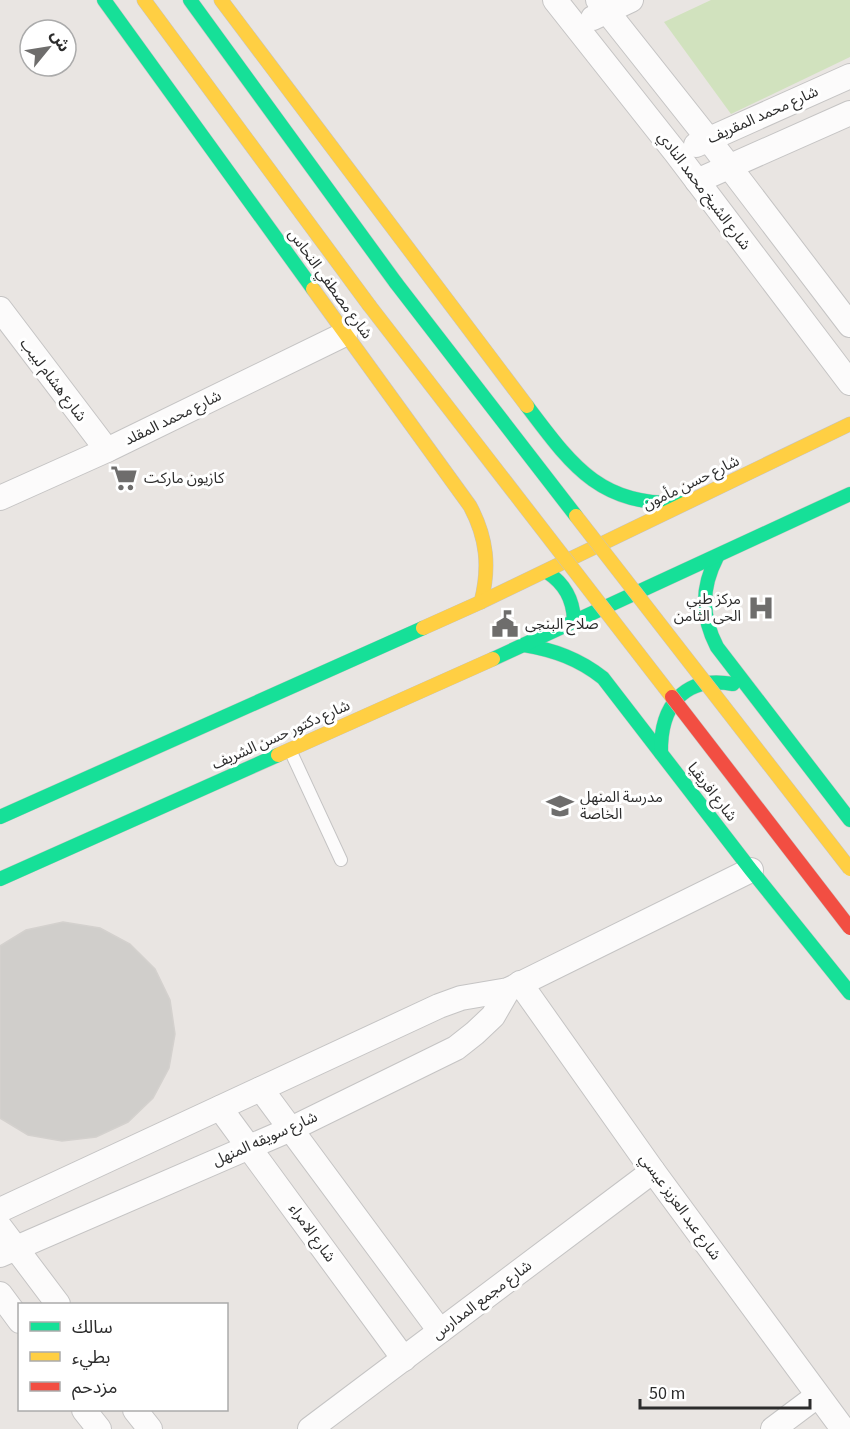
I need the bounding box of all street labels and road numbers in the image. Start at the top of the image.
street label: شارع محمد المقريف [704,81,822,150]
street label: شارع الشيخ محمد النادي [652,127,756,255]
street label: شارع مصطفي النحاس [282,225,377,344]
street label: شارع هشام لبيب [14,334,91,427]
street label: شارع محمد المقلد [121,385,226,451]
street label: شارع حسن مأمون [639,450,744,516]
street label: شارع دكتور حسن الشريف [209,695,354,776]
street label: شارع افريقيا [681,758,742,827]
street label: شارع سويقه المنهل [209,1106,322,1173]
street label: شارع عبد العزيز عيسي [633,1149,726,1265]
street label: شارع الامراء [283,1199,341,1267]
street label: شارع مجمع المدارس [428,1255,537,1345]

